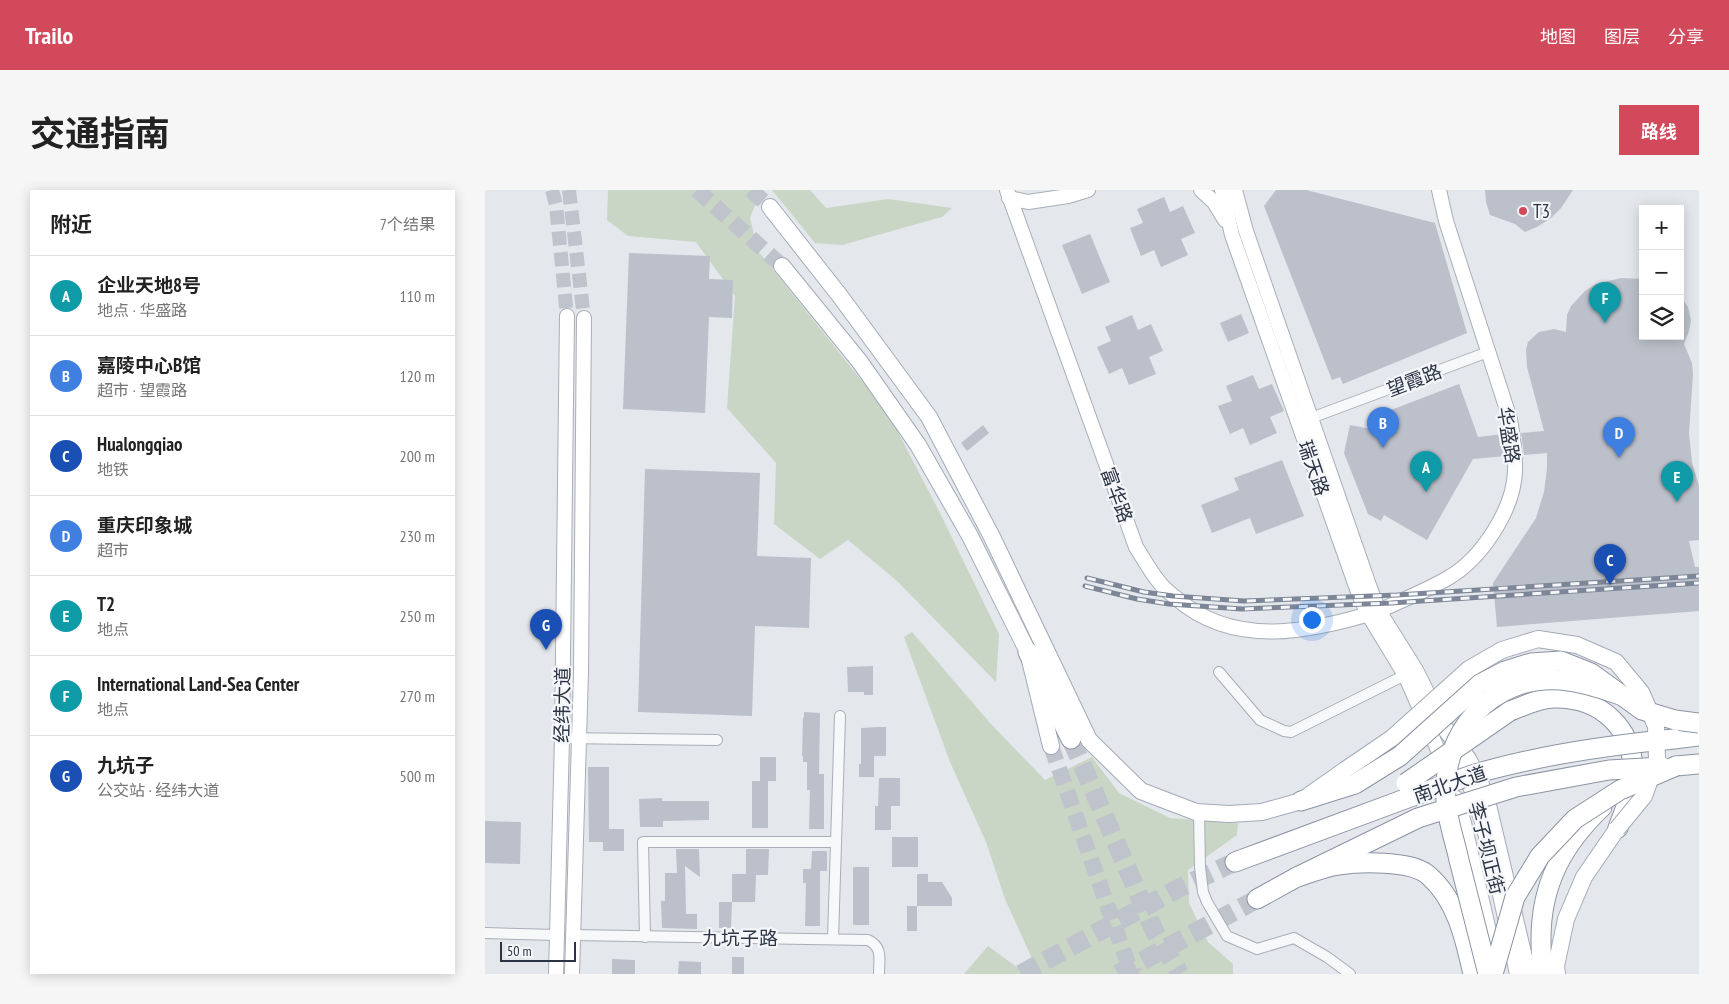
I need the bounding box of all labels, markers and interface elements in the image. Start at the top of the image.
text: Trailo [25,20,73,51]
text: 地图 [1540,25,1576,48]
text: 图层 [1604,25,1640,48]
text: 分享 [1668,25,1704,48]
button: 路线 [1619,105,1699,155]
text: 交通指南 [30,110,170,156]
place label: T3 [1533,199,1550,223]
marker: T3 [1517,205,1529,217]
map controls [1639,205,1684,340]
button: + [1639,205,1684,250]
text: 附近 [50,211,92,238]
text: 7个结果 [380,214,435,234]
button: − [1639,250,1684,295]
text: 企业天地8号 [97,273,201,297]
pin: F [1589,282,1621,323]
text: A [62,286,70,306]
text: 110 m [400,286,435,306]
button: layers [1639,295,1684,340]
text: 地点 · 华盛路 [97,300,187,320]
text: 嘉陵中心B馆 [97,353,201,377]
street label: 望霞路 [1383,359,1445,401]
text: B [62,366,70,386]
text: 120 m [400,366,435,386]
text: 超市 · 望霞路 [97,380,187,400]
street label: 华盛路 [1493,405,1525,465]
pin: B [1367,407,1399,448]
pin: D [1603,417,1635,458]
text: Hualongqiao [97,432,182,456]
street label: 瑞天路 [1293,437,1335,499]
text: C [62,446,70,466]
text: 200 m [400,446,435,466]
pin: A [1410,451,1442,492]
text: 地铁 [97,459,129,479]
pin: E [1661,461,1693,502]
street label: 富华路 [1096,464,1138,526]
text: 重庆印象城 [97,513,192,537]
text: D [62,526,70,546]
text: 230 m [400,526,435,546]
text: 超市 [97,540,129,560]
pin: C [1594,544,1626,585]
text: T2 [97,592,115,616]
text: E [63,606,69,626]
text: 250 m [400,606,435,626]
your location [1299,607,1325,633]
pin: G [530,609,562,650]
text: 地点 [97,619,129,639]
street label: 经纬大道 [549,667,575,743]
text: International Land-Sea Center [97,672,299,696]
text: F [63,686,69,706]
text: 270 m [400,686,435,706]
text: 地点 [97,699,129,719]
text: 九坑子 [97,753,154,777]
street label: 南北大道 [1410,760,1490,808]
text: G [62,766,70,786]
text: 500 m [400,766,435,786]
text: 公交站 · 经纬大道 [97,780,219,800]
street label: 李子坝正街 [1464,799,1510,897]
street label: 九坑子路 [702,926,778,950]
scale bar [500,939,576,962]
text: 50 m [507,942,532,960]

